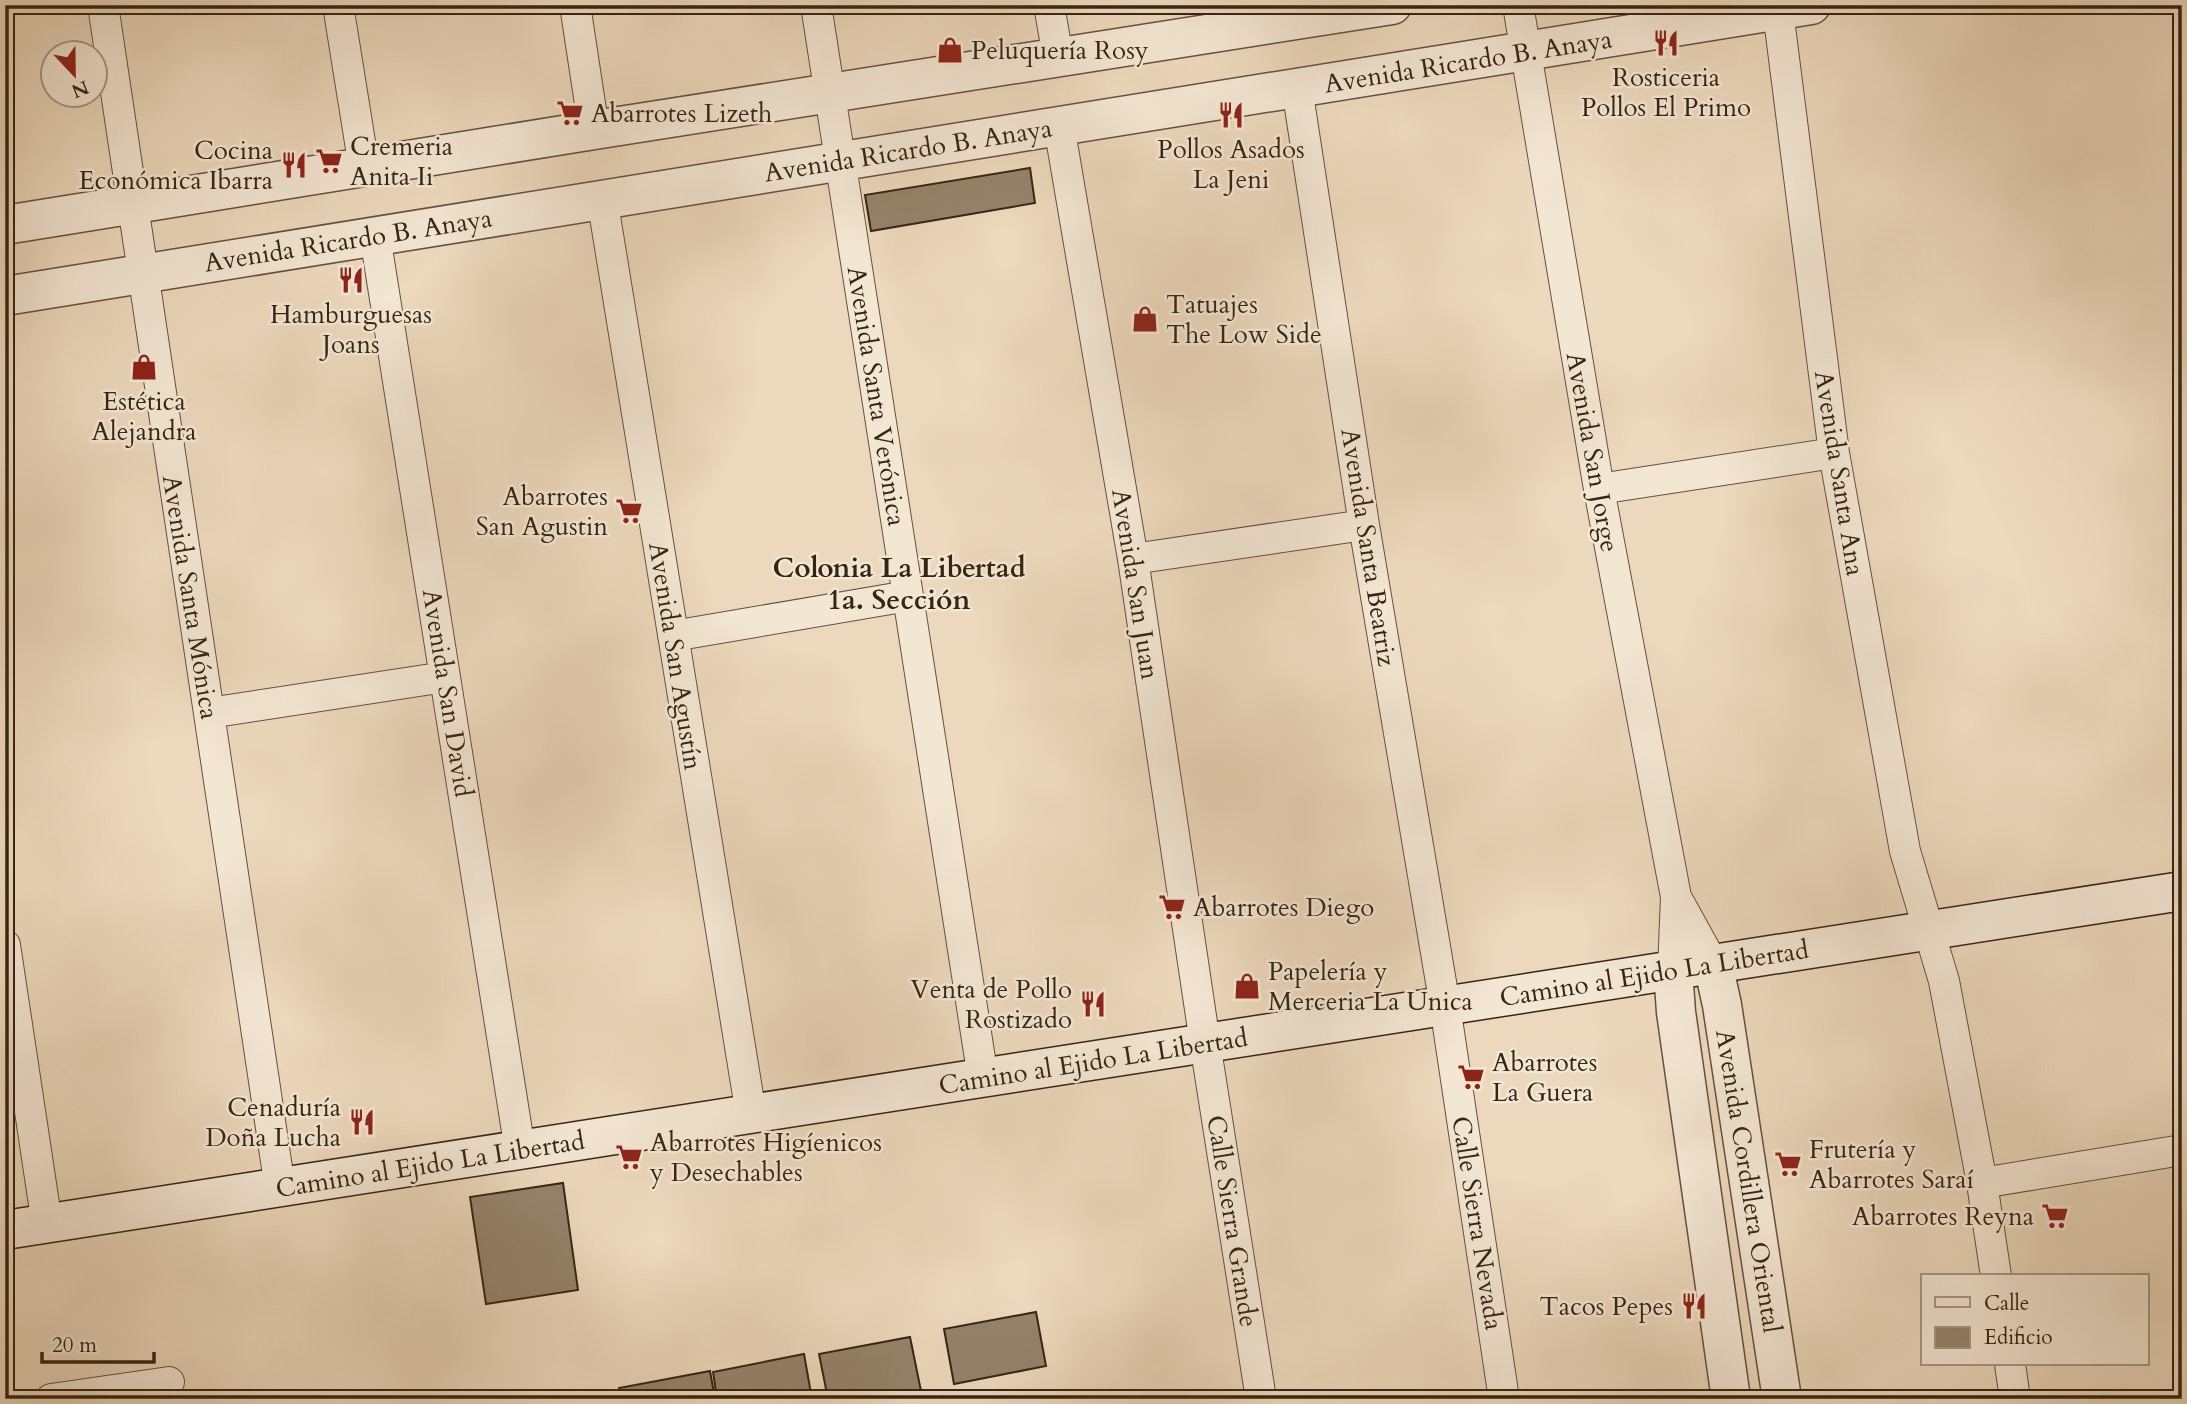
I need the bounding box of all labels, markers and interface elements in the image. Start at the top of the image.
street label: Avenida Ricardo B. Anaya [1322,21,1615,102]
restaurant icon: Rosticeria Pollos El Primo [1651,28,1681,58]
place label: Peluquería Rosy [971,33,1149,68]
shop icon: Peluquería Rosy [935,35,965,65]
north arrow [38,38,108,108]
place label: Rosticeria Pollos El Primo [1581,60,1751,125]
text: N [67,74,93,104]
place label: Abarrotes Lizeth [591,96,772,131]
supermarket icon: Abarrotes Lizeth [555,98,585,128]
restaurant icon: Pollos Asados La Jeni [1216,100,1246,130]
street label: Avenida Ricardo B. Anaya [762,110,1055,191]
place label: Cremeria Anita Ii [350,129,453,194]
place label: Pollos Asados La Jeni [1157,132,1305,197]
place label: Cocina Económica Ibarra [79,133,273,198]
supermarket icon: Cremeria Anita Ii [314,146,344,176]
restaurant icon: Cocina Económica Ibarra [279,150,309,180]
street label: Avenida Ricardo B. Anaya [202,200,495,281]
street label: Avenida Santa Verónica [839,264,914,529]
restaurant icon: Hamburguesas Joans [336,265,366,295]
place label: Tatuajes The Low Side [1166,287,1322,352]
place label: Hamburguesas Joans [270,297,432,362]
shop icon: Tatuajes The Low Side [1130,304,1160,334]
street label: Avenida San Jorge [1558,349,1627,555]
shop icon: Estética Alejandra [129,352,159,382]
street label: Avenida Santa Ana [1806,368,1873,578]
place label: Estética Alejandra [92,384,196,449]
street label: Avenida Santa Beatriz [1332,426,1405,669]
street label: Avenida Santa Mónica [154,472,227,722]
place label: Abarrotes San Agustin [476,479,608,544]
street label: Avenida San Juan [1103,486,1168,682]
supermarket icon: Abarrotes San Agustin [614,496,644,526]
street label: Avenida San Agustín [640,540,711,773]
district label: Colonia La Libertad 1a. Sección [772,549,1026,619]
street label: Avenida San David [414,586,481,800]
place label: Abarrotes Diego [1193,890,1374,925]
supermarket icon: Abarrotes Diego [1157,892,1187,922]
street label: Camino al Ejido La Libertad [1497,932,1811,1015]
place label: Papelería y Merceria La Unica [1268,954,1473,1019]
shop icon: Papelería y Merceria La Unica [1232,971,1262,1001]
place label: Venta de Pollo Rostizado [911,972,1072,1037]
restaurant icon: Venta de Pollo Rostizado [1078,989,1108,1019]
street label: Camino al Ejido La Libertad [936,1020,1250,1103]
street label: Avenida Cordillera Oriental [1707,1027,1790,1336]
place label: Abarrotes La Guera [1492,1045,1597,1110]
supermarket icon: Abarrotes La Guera [1456,1062,1486,1092]
place label: Cenaduría Doña Lucha [205,1090,341,1155]
restaurant icon: Cenaduría Doña Lucha [347,1107,377,1137]
street label: Calle Sierra Grande [1198,1113,1267,1330]
street label: Calle Sierra Nevada [1443,1114,1512,1332]
street label: Camino al Ejido La Libertad [273,1123,587,1206]
place label: Abarrotes Higíenicos y Desechables [649,1125,882,1190]
place label: Frutería y Abarrotes Saraí [1809,1132,1974,1197]
supermarket icon: Abarrotes Higíenicos y Desechables [614,1142,644,1172]
supermarket icon: Frutería y Abarrotes Saraí [1773,1149,1803,1179]
place label: Abarrotes Reyna [1852,1199,2034,1234]
supermarket icon: Abarrotes Reyna [2040,1201,2070,1231]
legend [1921,1274,2148,1366]
place label: Tacos Pepes [1540,1289,1673,1324]
text: Calle [1984,1289,2029,1318]
restaurant icon: Tacos Pepes [1679,1291,1709,1321]
scale bar [42,1320,154,1364]
text: Edificio [1984,1323,2053,1352]
text: 20 m [52,1331,97,1360]

